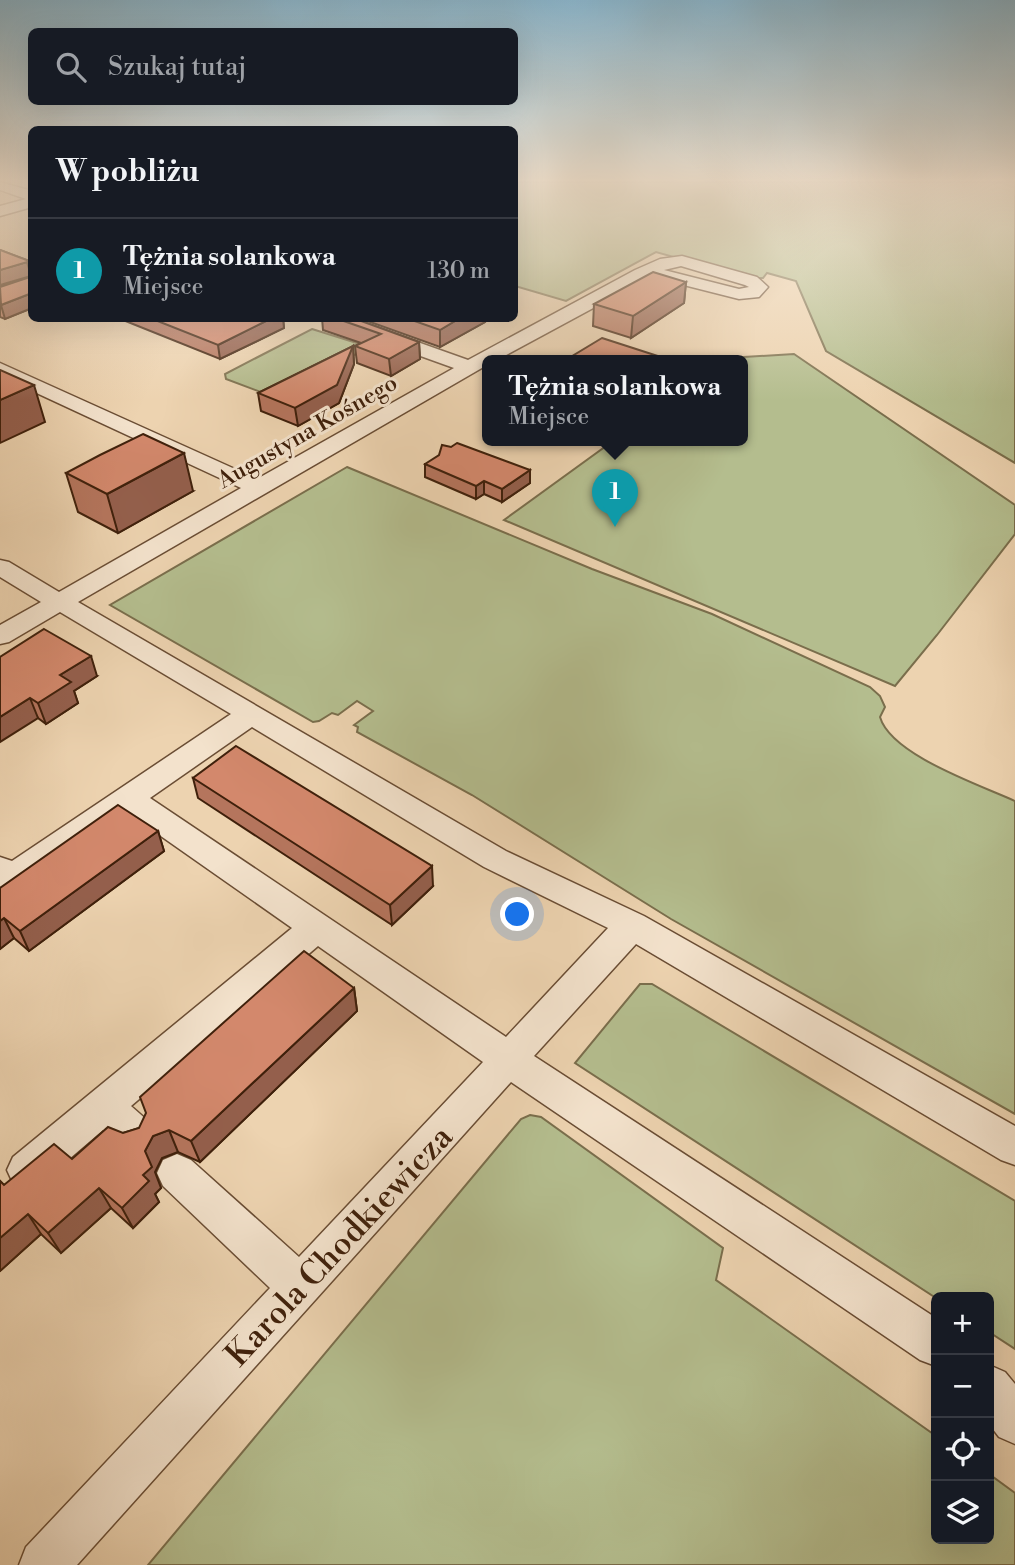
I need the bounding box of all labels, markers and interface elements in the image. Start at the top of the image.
search box [28,28,518,105]
icon: search [52,48,90,86]
text: Szukaj tutaj [108,51,247,83]
text: W pobliżu [56,153,199,191]
text: Tężnia solankowa [123,241,336,273]
text: 1 [73,257,85,285]
text: 130 m [427,257,490,285]
text: Miejsce [123,273,203,301]
popup [482,355,748,446]
street label: Augustyna Kośnego [212,369,402,495]
text: Tężnia solankowa [509,371,721,403]
text: Miejsce [509,403,589,431]
pin: 1 [592,469,638,527]
your location [500,897,534,931]
street label: Karola Chodkiewicza [217,1117,462,1376]
map controls [931,1292,994,1544]
button: + [931,1292,994,1355]
button: − [931,1355,994,1418]
button: locate [931,1418,994,1481]
button: layers [931,1481,994,1544]

